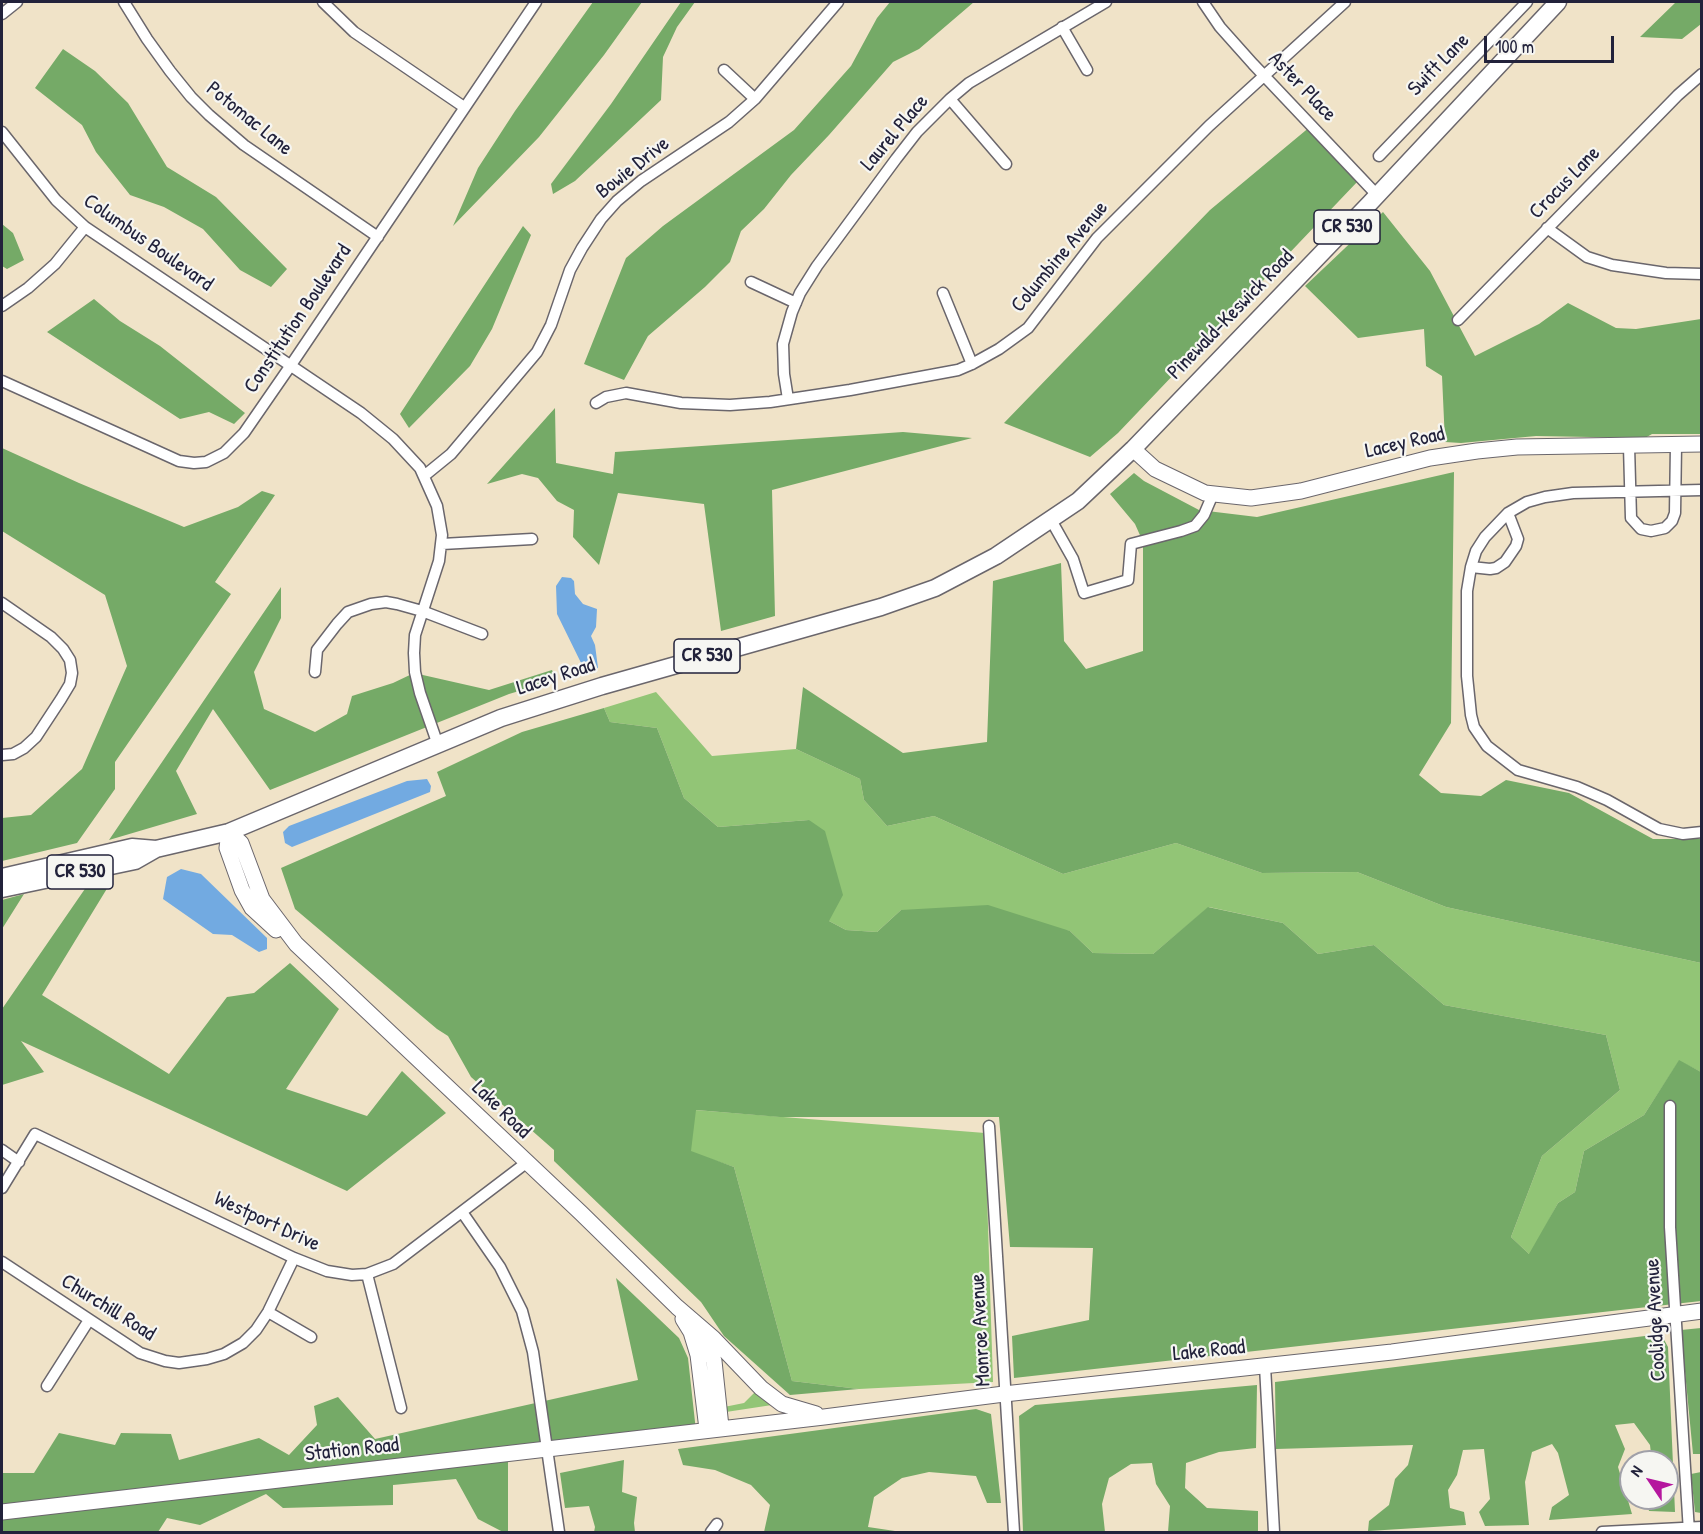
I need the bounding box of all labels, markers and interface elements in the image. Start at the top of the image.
scale bar [1487,24,1618,62]
street label: Swift Lane [1403,28,1475,102]
text: 100 m [1495,34,1534,59]
street label: Aster Place [1263,47,1341,127]
street label: Potomac Lane [201,77,297,161]
street label: Laurel Place [856,90,934,176]
street label: Bowie Drive [591,132,675,204]
street label: Crocus Lane [1524,141,1606,225]
street label: Columbus Boulevard [78,189,218,297]
street label: Columbine Avenue [1006,196,1114,318]
road number: CR 530 [1314,210,1380,244]
street label: Constitution Boulevard [239,240,357,398]
street label: Pinewald-Keswick Road [1163,245,1299,385]
street label: Lacey Road [1363,422,1447,464]
road number: CR 530 [674,639,740,673]
street label: Lacey Road [514,653,598,701]
road number: CR 530 [47,855,113,889]
street label: Lake Road [466,1076,536,1144]
street label: Westport Drive [210,1187,324,1257]
street label: Coolidge Avenue [1640,1258,1672,1382]
street label: Churchill Road [56,1269,160,1347]
street label: Monroe Avenue [965,1273,997,1387]
street label: Lake Road [1172,1335,1246,1367]
street label: Station Road [304,1433,400,1467]
north arrow [1619,1450,1679,1510]
text: N [1624,1461,1647,1481]

